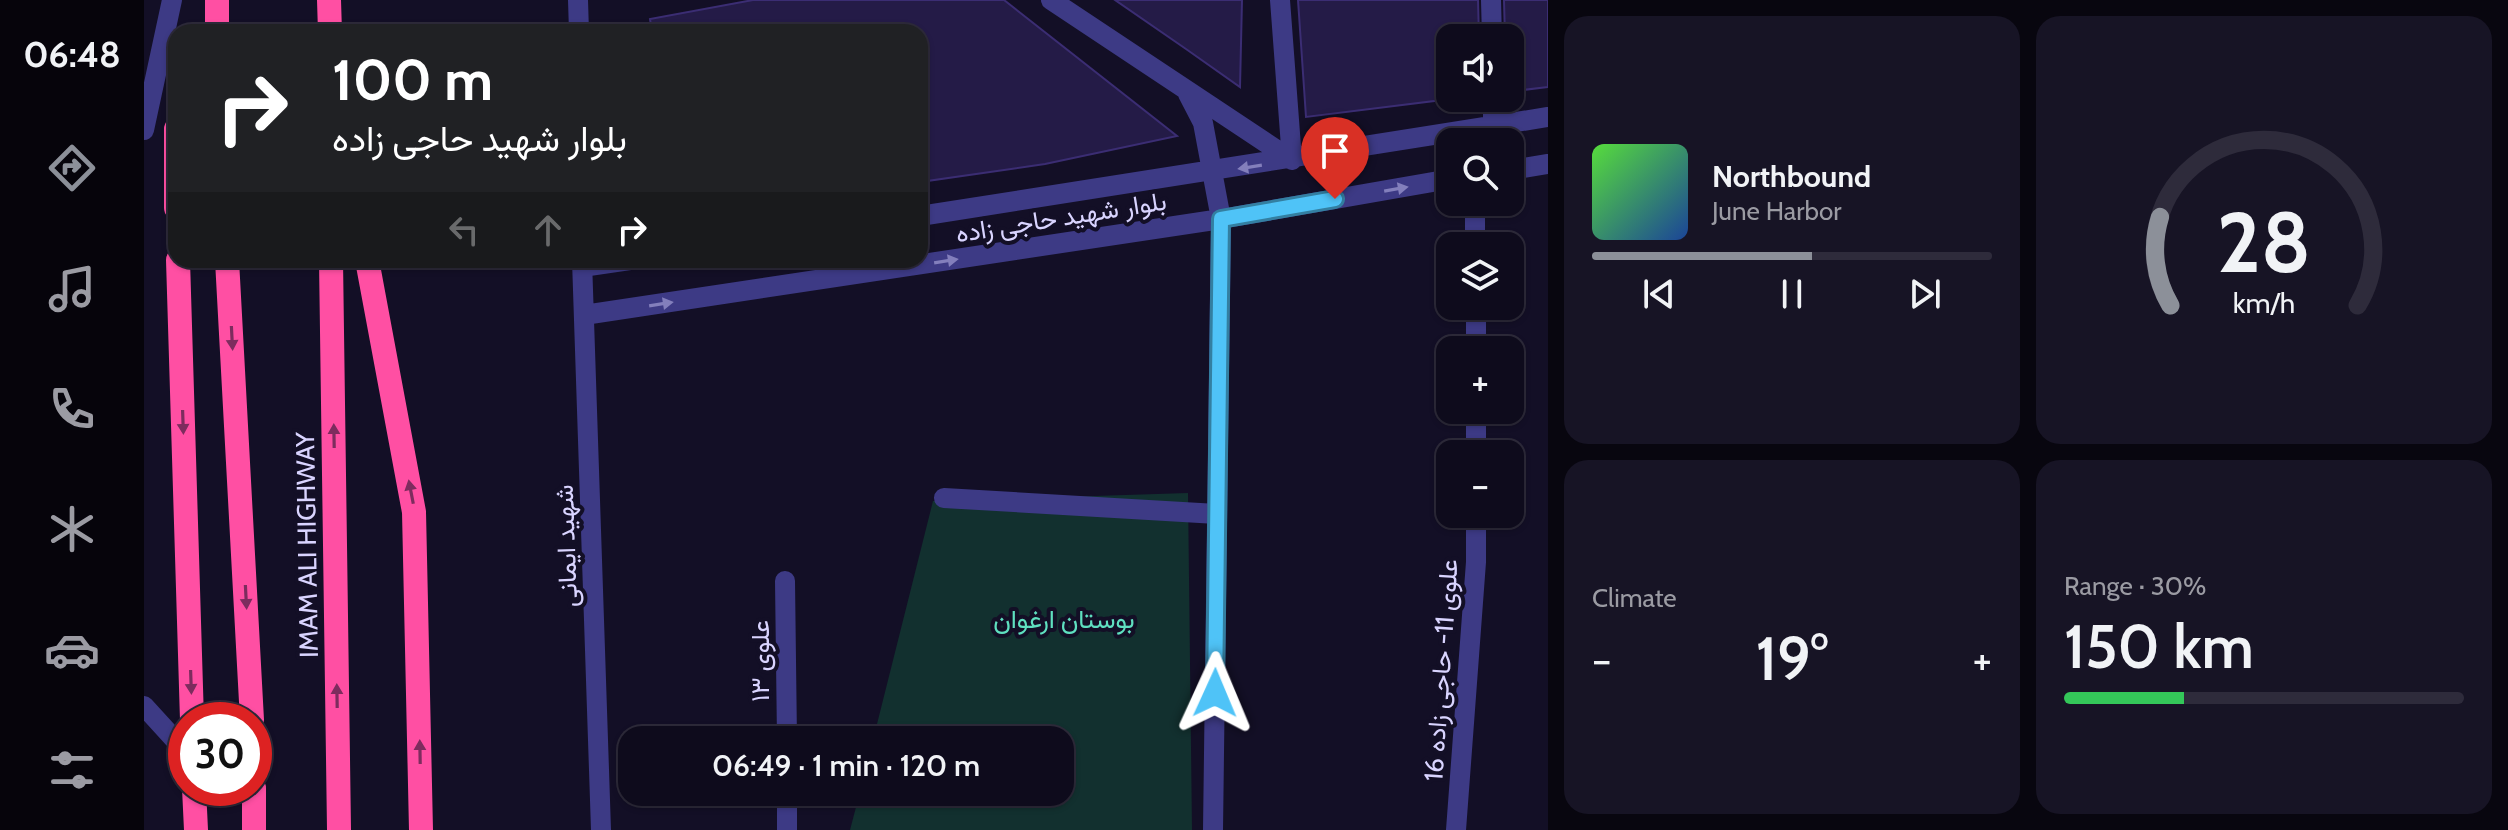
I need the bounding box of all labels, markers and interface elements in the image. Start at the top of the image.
map controls [1436,24,1524,528]
button: sound [1436,24,1524,112]
text: 06:48 [23,32,121,76]
text: 100 m [332,46,493,114]
icon: right [200,56,304,160]
text: بلوار شهید حاجی زاده [332,116,627,160]
pin [1301,117,1369,199]
button: search [1436,128,1524,216]
icon: arrive [1313,129,1357,173]
icon: directions [44,140,100,196]
text: Northbound [1712,158,1871,195]
one-way arrow [1237,161,1262,174]
one-way arrow [1384,182,1409,194]
street label: بلوار شهید حاجی زاده [953,185,1169,249]
text: 28 [2217,192,2311,293]
text: June Harbor [1712,195,1841,227]
icon: left [442,208,486,252]
icon: ahead [526,208,570,252]
icon: right [610,208,654,252]
button: layers [1436,232,1524,320]
one-way arrow [934,254,959,267]
icon: music [44,261,100,317]
icon: previous [1637,272,1681,316]
icon: pause [1770,272,1814,316]
icon: next [1903,272,1947,316]
text: km/h [2233,285,2295,320]
one-way arrow [649,297,674,310]
one-way arrow [225,326,238,351]
button: + [1436,336,1524,424]
icon: phone [44,381,100,437]
one-way arrow [176,410,189,435]
one-way arrow [327,423,340,448]
street label: IMAM ALI HIGHWAY [289,432,325,658]
button: − [1436,440,1524,528]
one-way arrow [404,480,416,505]
street label: شهید ایمانی [548,484,584,608]
icon: climate [44,501,100,557]
street label: علوی 11- حاجی زاده 16 [1417,558,1465,782]
text: Range · 30% [2064,570,2206,602]
text: Climate [1592,582,1677,614]
one-way arrow [240,585,253,610]
park label: بوستان ارغوان [993,603,1135,635]
text: 150 km [2064,610,2254,683]
street label: علوی ۱۳ [744,620,776,702]
icon: car [44,622,100,678]
text: 19° [1756,622,1828,695]
text: − [1592,633,1611,686]
text: + [1973,633,1992,686]
position arrow [1173,651,1257,735]
one-way arrow [184,670,197,695]
one-way arrow [331,683,344,708]
speed limit sign: 30 [168,702,272,806]
one-way arrow [413,739,426,764]
icon: filters [44,742,100,798]
text: 06:49 · 1 min · 120 m [712,747,980,784]

